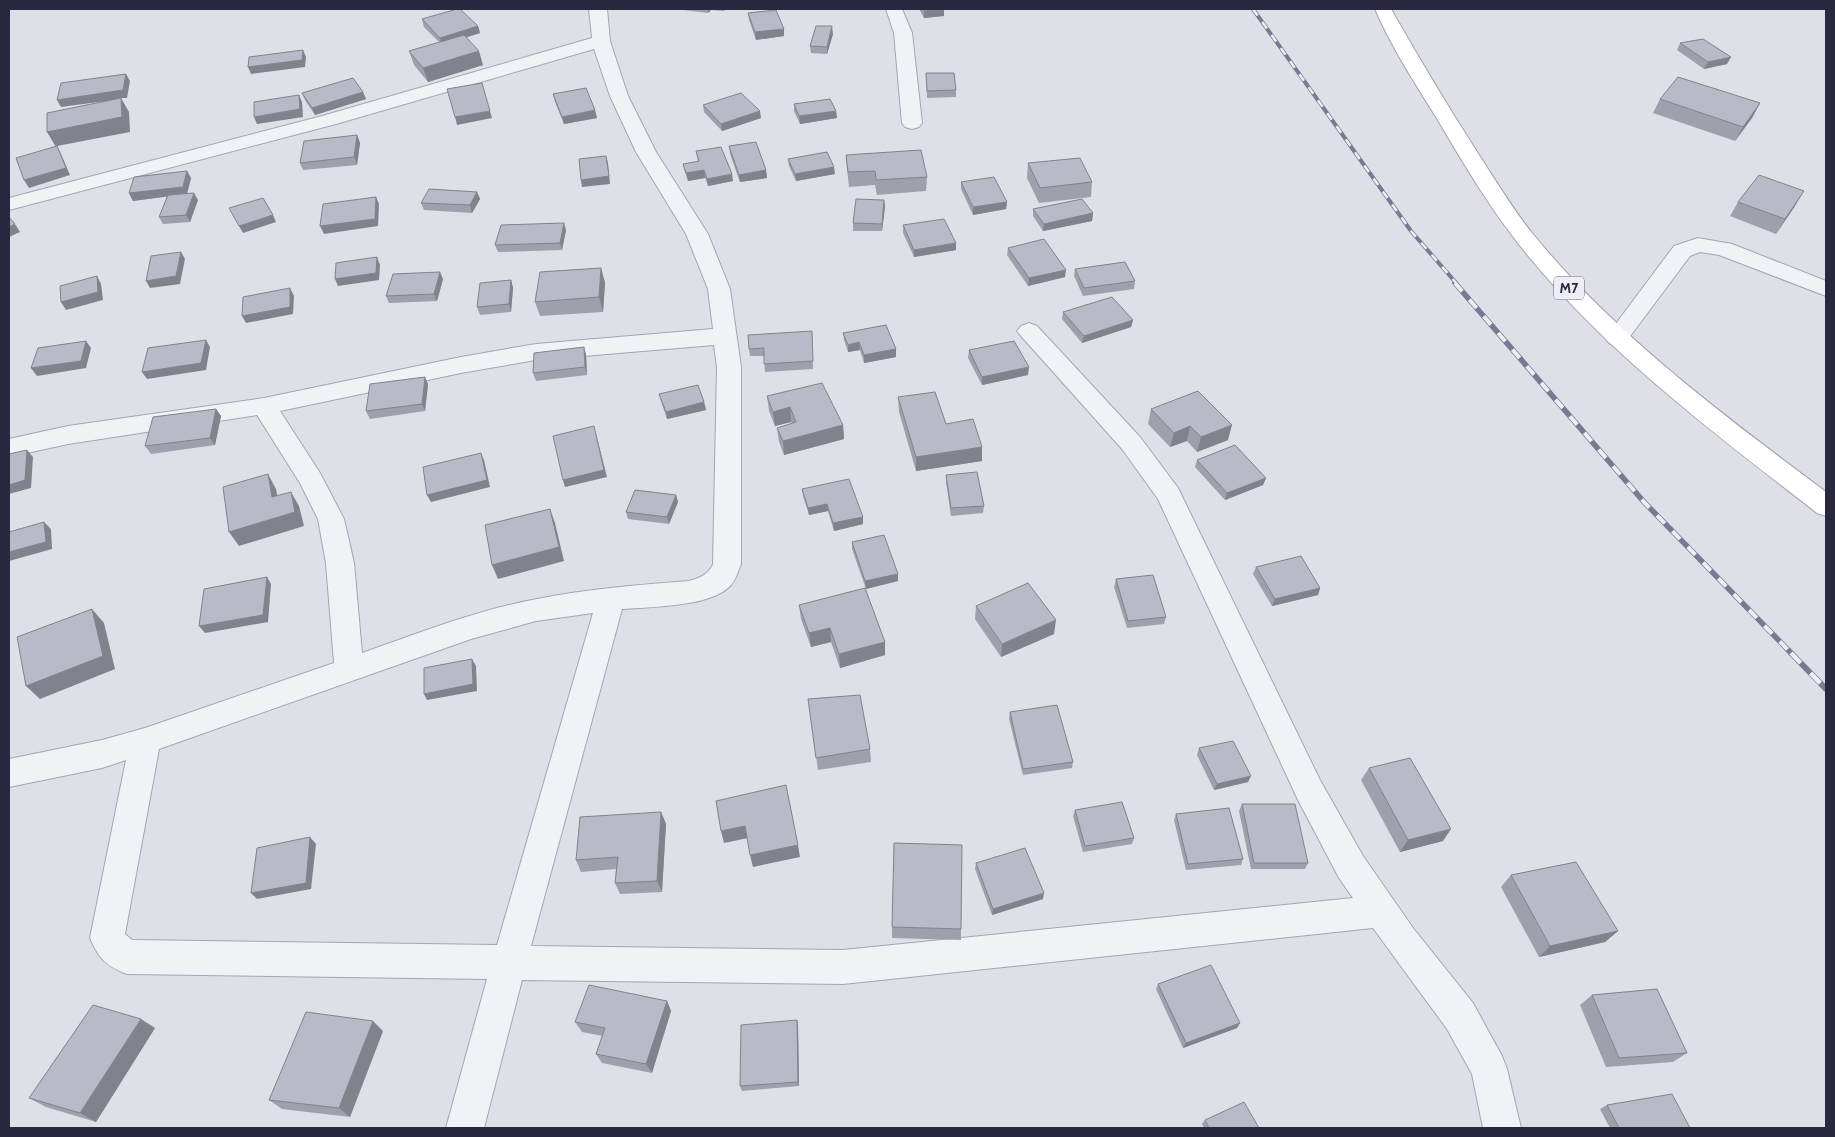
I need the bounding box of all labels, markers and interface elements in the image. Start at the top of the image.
road number: M7 [1554,276,1584,300]

